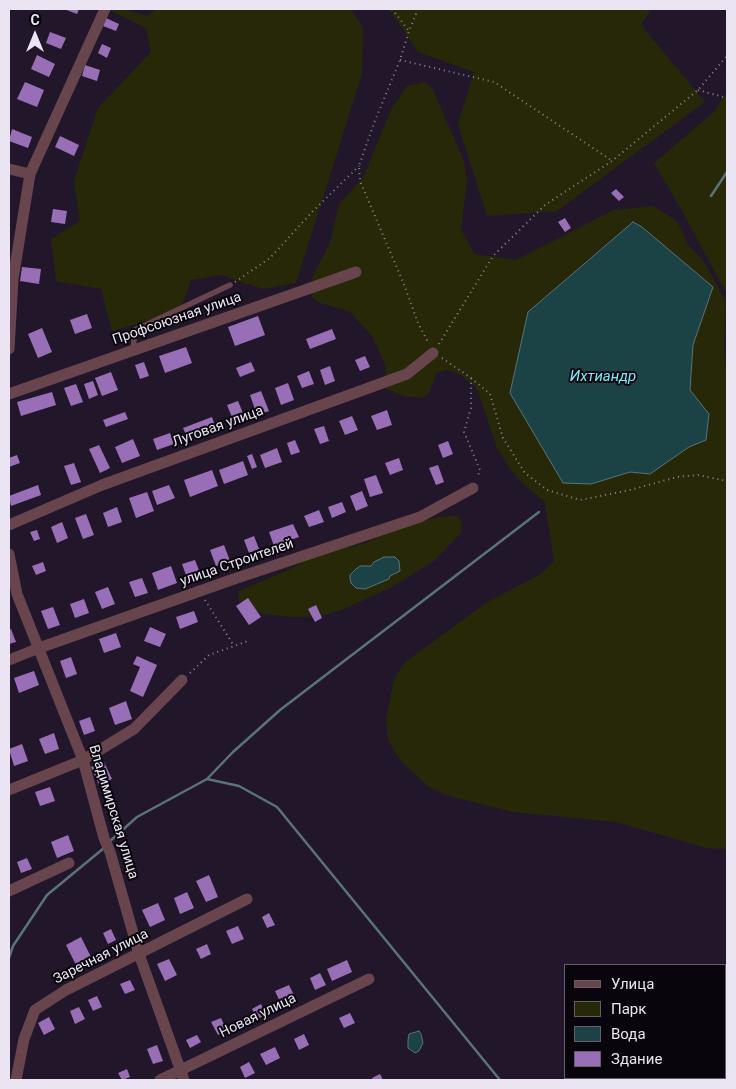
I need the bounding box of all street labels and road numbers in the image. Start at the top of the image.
street label: Профсоюзная улица [110,289,244,349]
street label: Луговая улица [170,403,266,451]
street label: улица Строителей [178,536,296,590]
street label: Владимирская улица [85,743,141,881]
street label: Заречная улица [51,926,151,988]
street label: Новая улица [217,990,299,1042]

